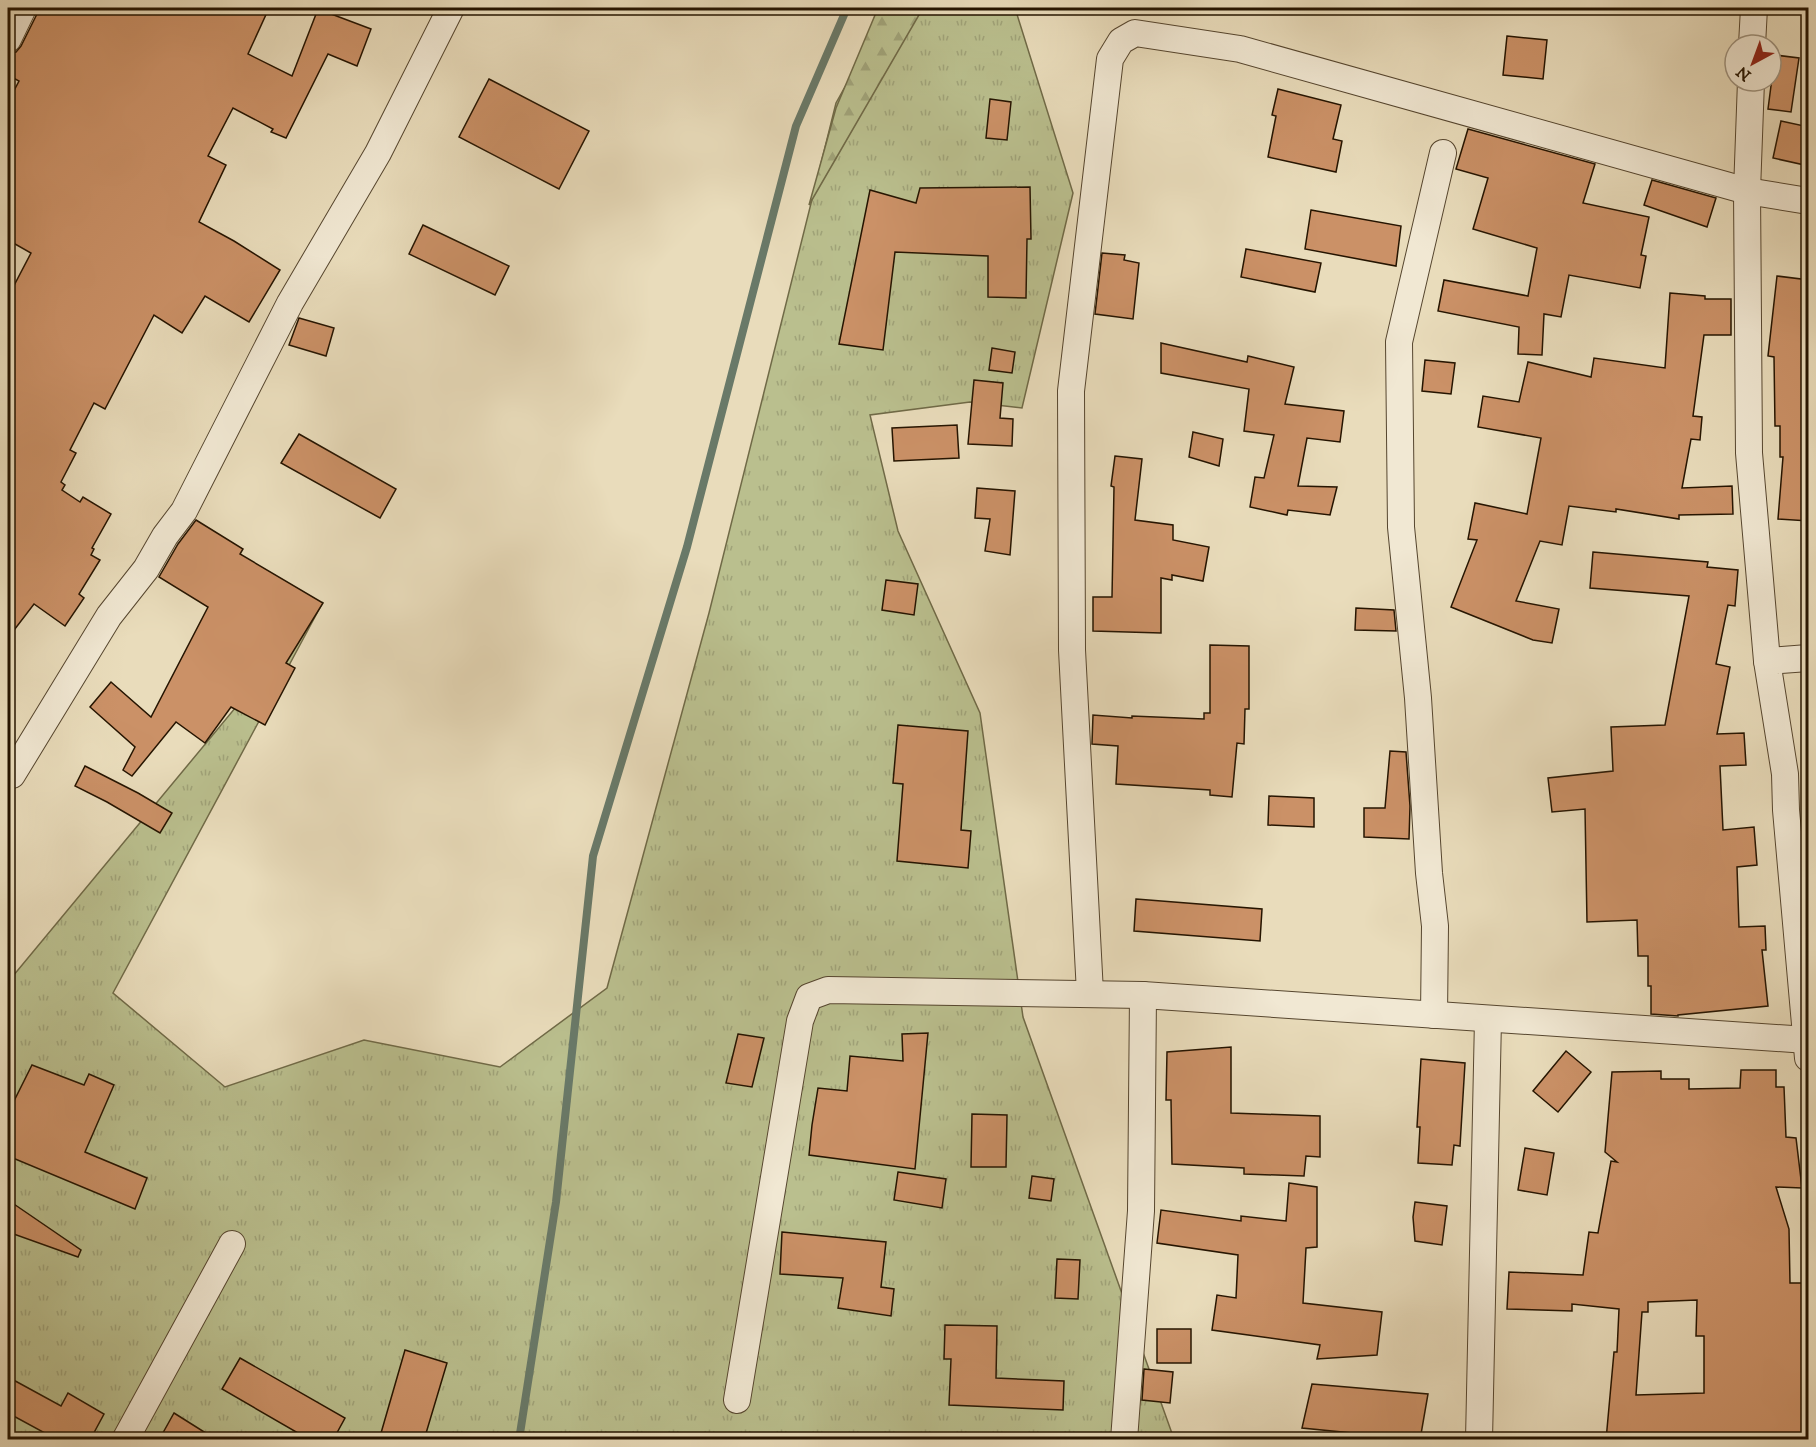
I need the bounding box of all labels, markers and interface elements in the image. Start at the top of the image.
north arrow [1723,33,1783,93]
text: N [1732,62,1755,85]

